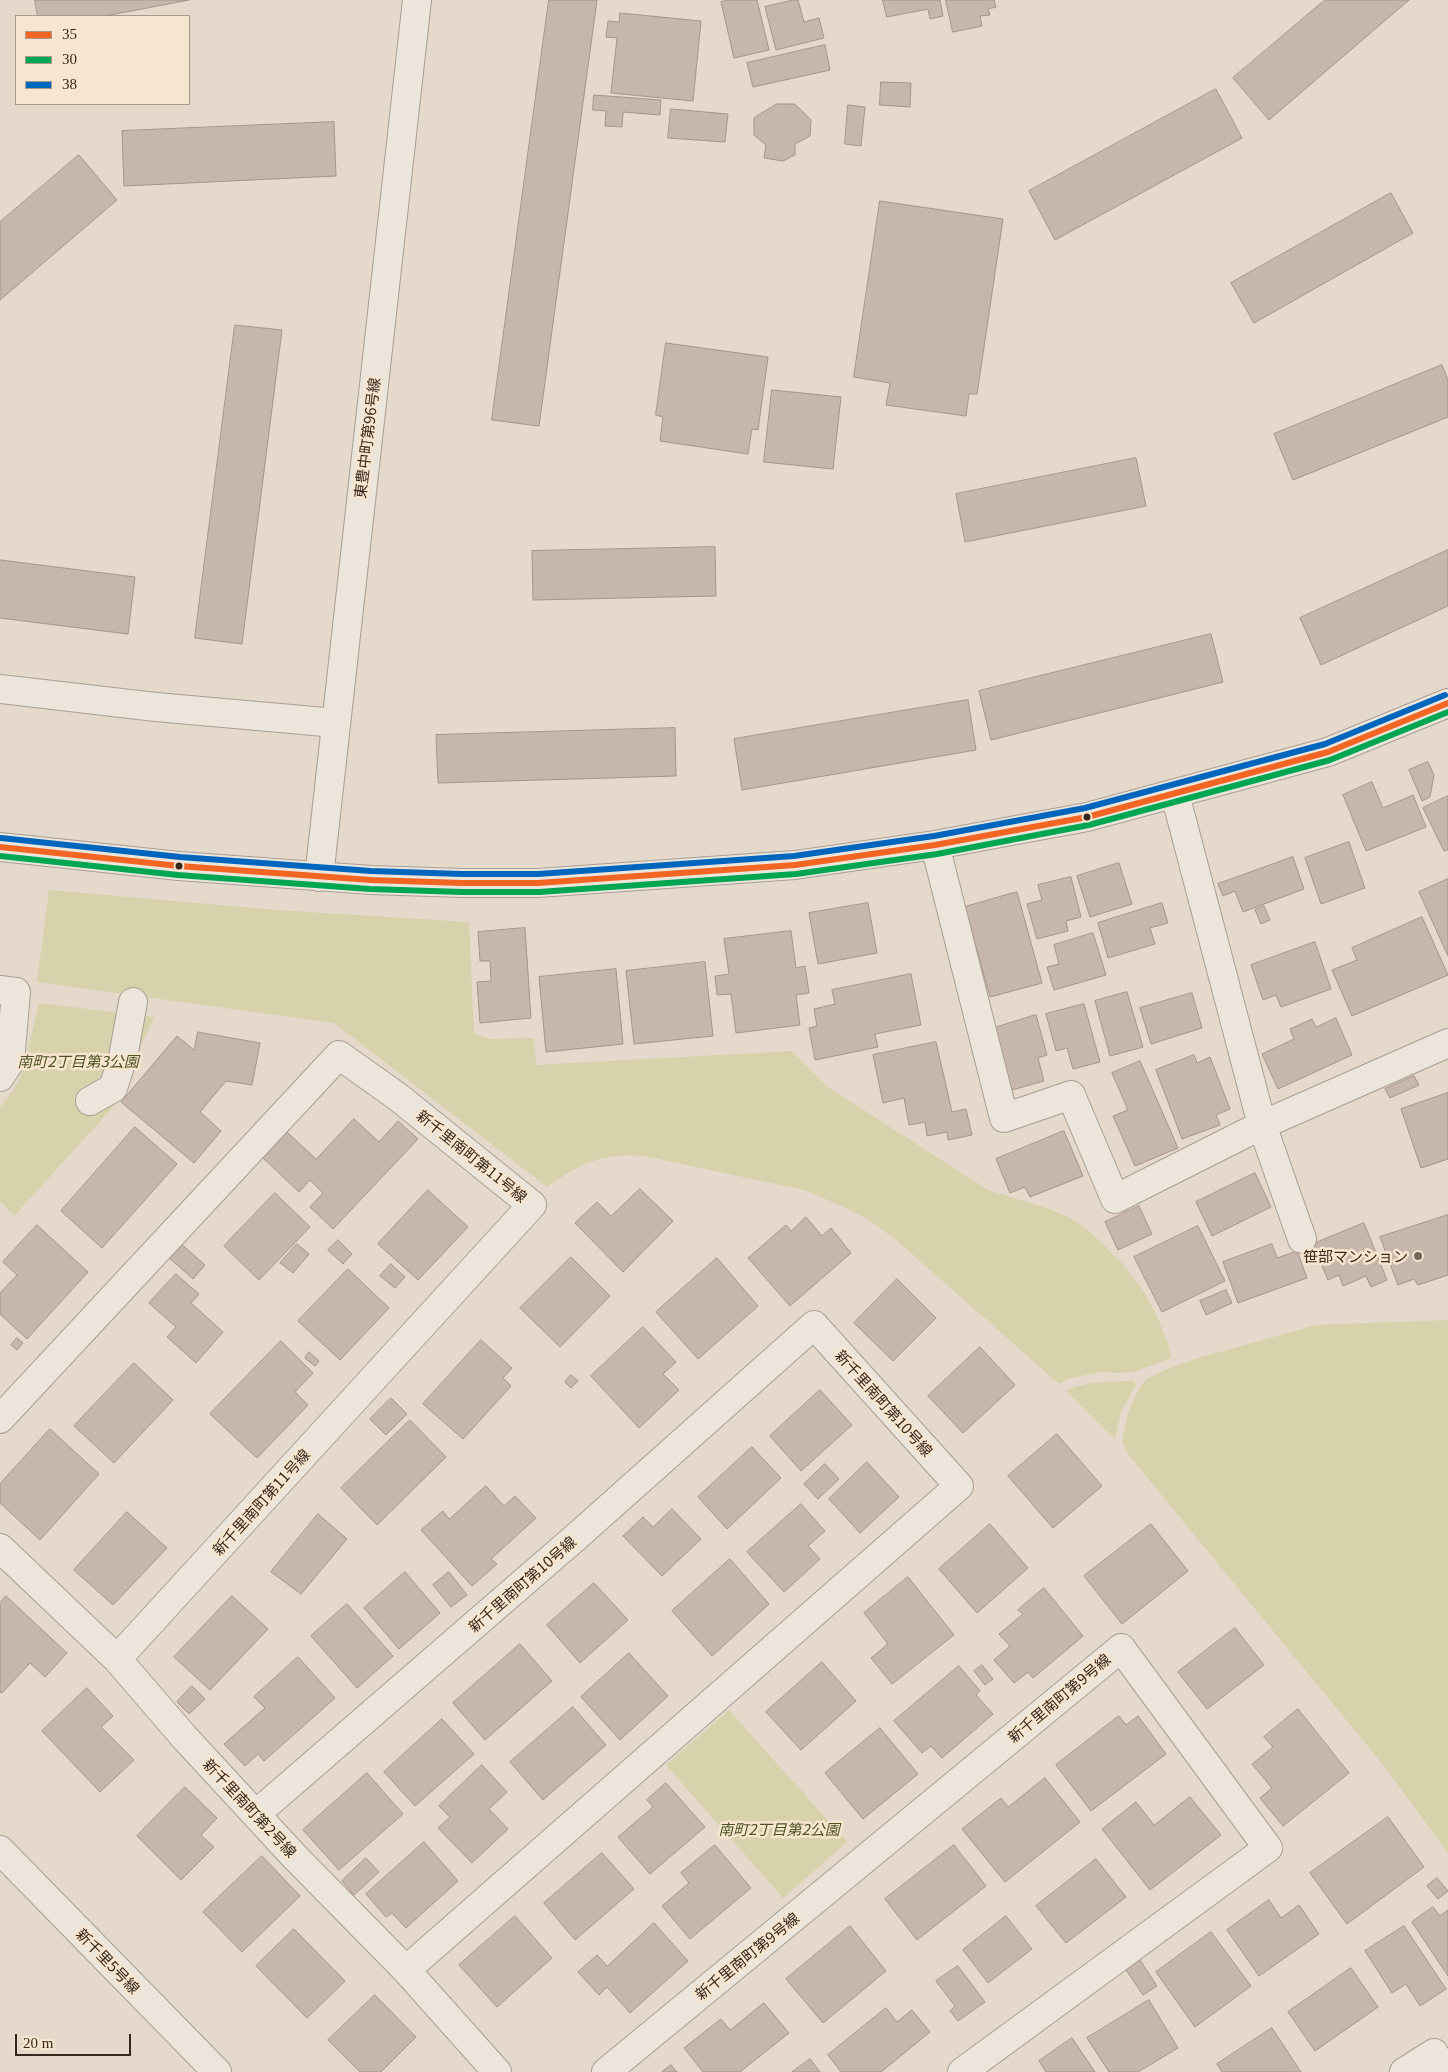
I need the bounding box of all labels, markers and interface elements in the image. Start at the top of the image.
legend [15,15,190,105]
text: 35 [62,26,77,42]
text: 30 [62,51,77,67]
text: 38 [62,76,77,92]
street label: 東豊中町第96号線 [351,377,383,499]
unlabelled marker [1082,812,1092,822]
unlabelled marker [174,861,184,871]
park label: 南町2丁目第3公園 [17,1052,139,1070]
street label: 新千里南町第11号線 [413,1106,531,1206]
place label: 笹部マンション [1303,1247,1408,1265]
marker: 笹部マンション [1412,1250,1424,1262]
street label: 新千里南町第10号線 [832,1346,936,1460]
street label: 新千里南町第11号線 [209,1445,313,1559]
street label: 新千里南町第10号線 [465,1532,579,1636]
street label: 新千里南町第9号線 [1004,1650,1114,1746]
street label: 新千里南町第2号線 [200,1755,300,1861]
park label: 南町2丁目第2公園 [718,1820,840,1838]
street label: 新千里南町第9号線 [691,1909,803,2003]
street label: 新千里5号線 [73,1925,143,1997]
scale bar [18,2024,134,2056]
text: 20 m [23,2035,53,2051]

